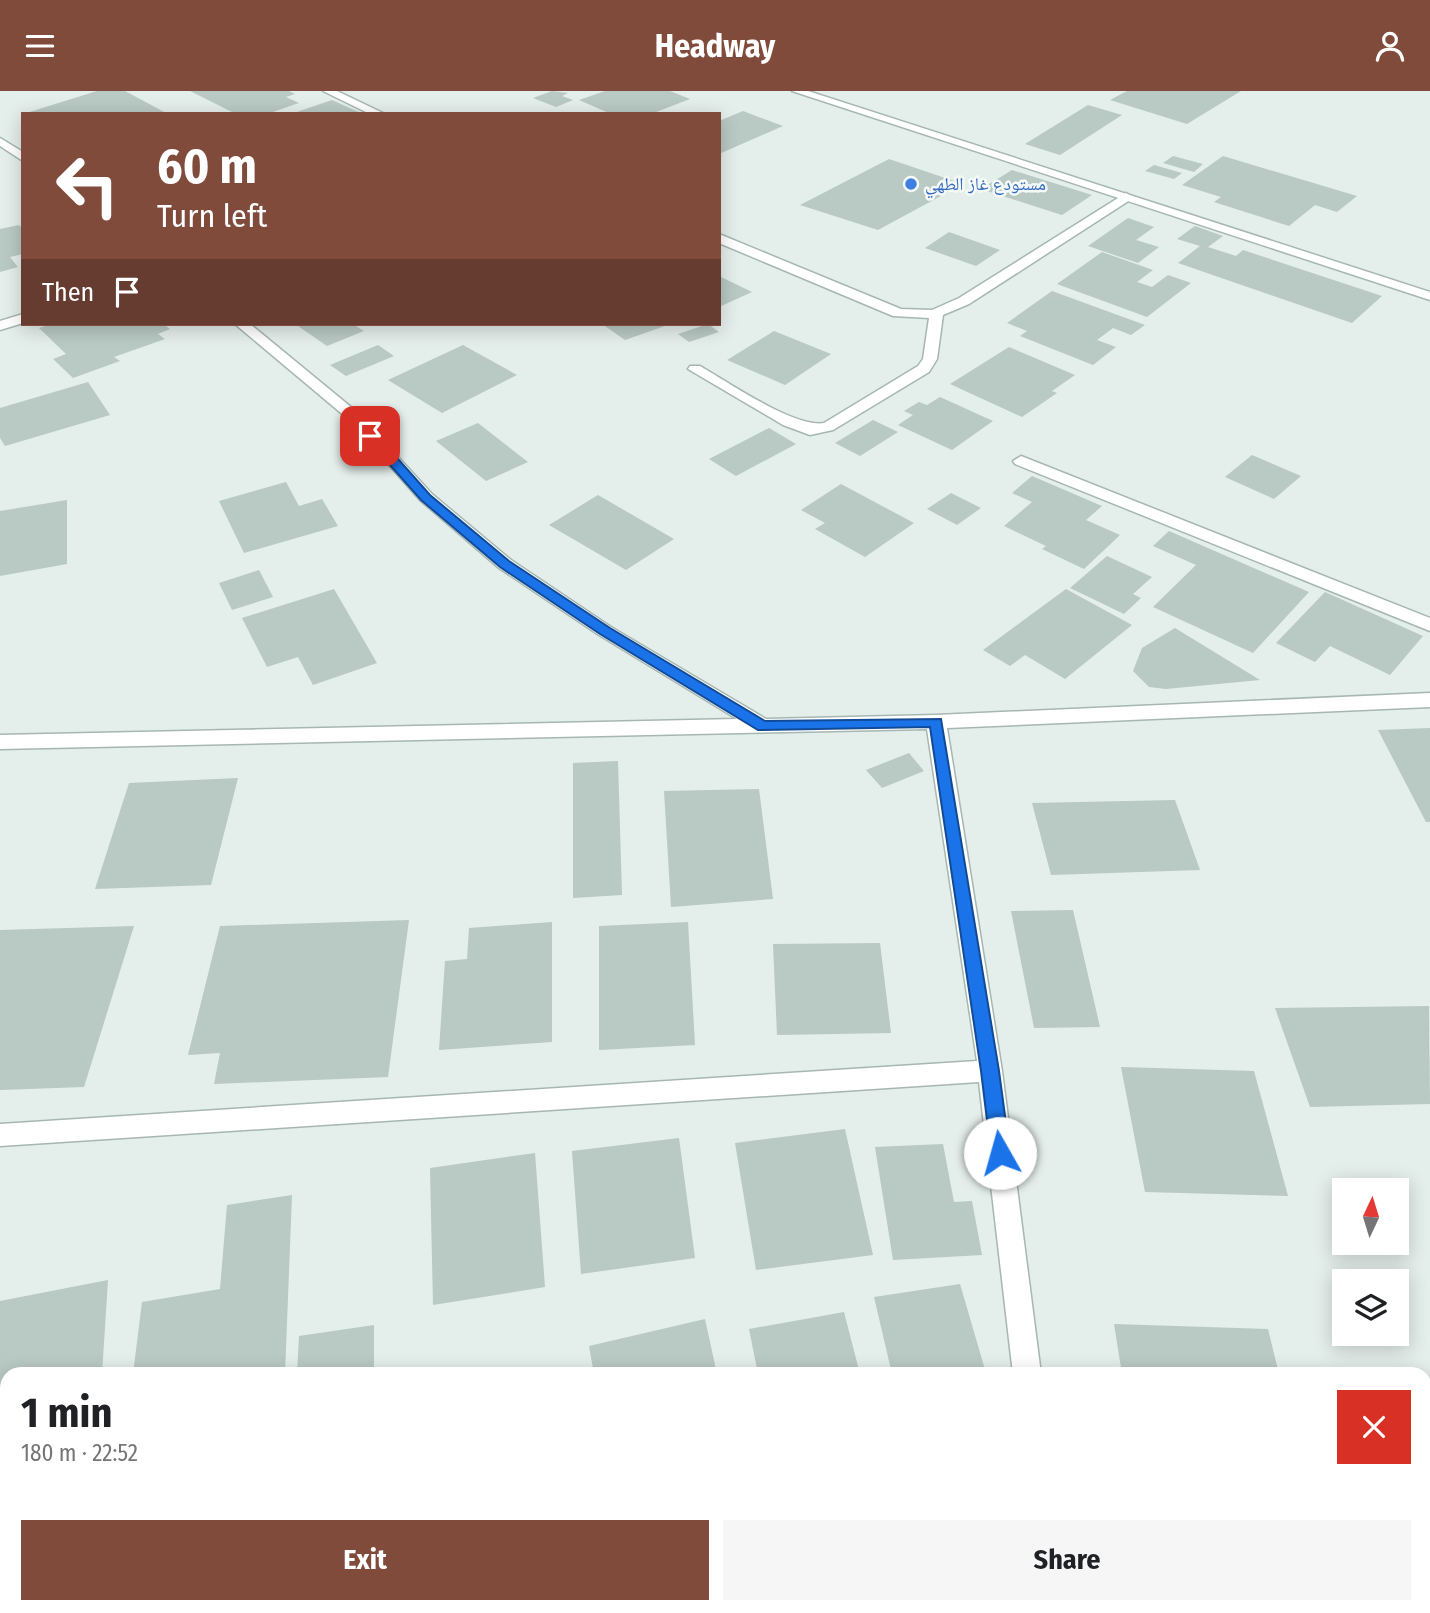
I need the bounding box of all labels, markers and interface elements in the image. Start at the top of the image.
icon: menu [21,27,59,65]
text: Headway [655,27,775,65]
icon: person [1371,27,1409,65]
text: 60 m [157,137,257,196]
icon: left [42,140,133,231]
place label: مستودع غاز الطهي [925,173,1046,199]
marker: مستودع غاز الطهي [903,176,919,192]
text: Turn left [157,197,267,235]
icon: arrive [108,273,146,311]
text: Then [42,277,94,308]
pin [340,406,400,466]
icon: arrive [351,417,389,455]
position arrow [963,1116,1037,1190]
north arrow [1332,1178,1409,1255]
map controls [1332,1178,1409,1346]
button: layers [1332,1269,1409,1346]
text: 1 min [21,1388,112,1438]
button: close [1337,1390,1411,1464]
text: 180 m · 22:52 [21,1439,138,1467]
button: Exit [21,1520,709,1600]
button: Share [723,1520,1411,1600]

